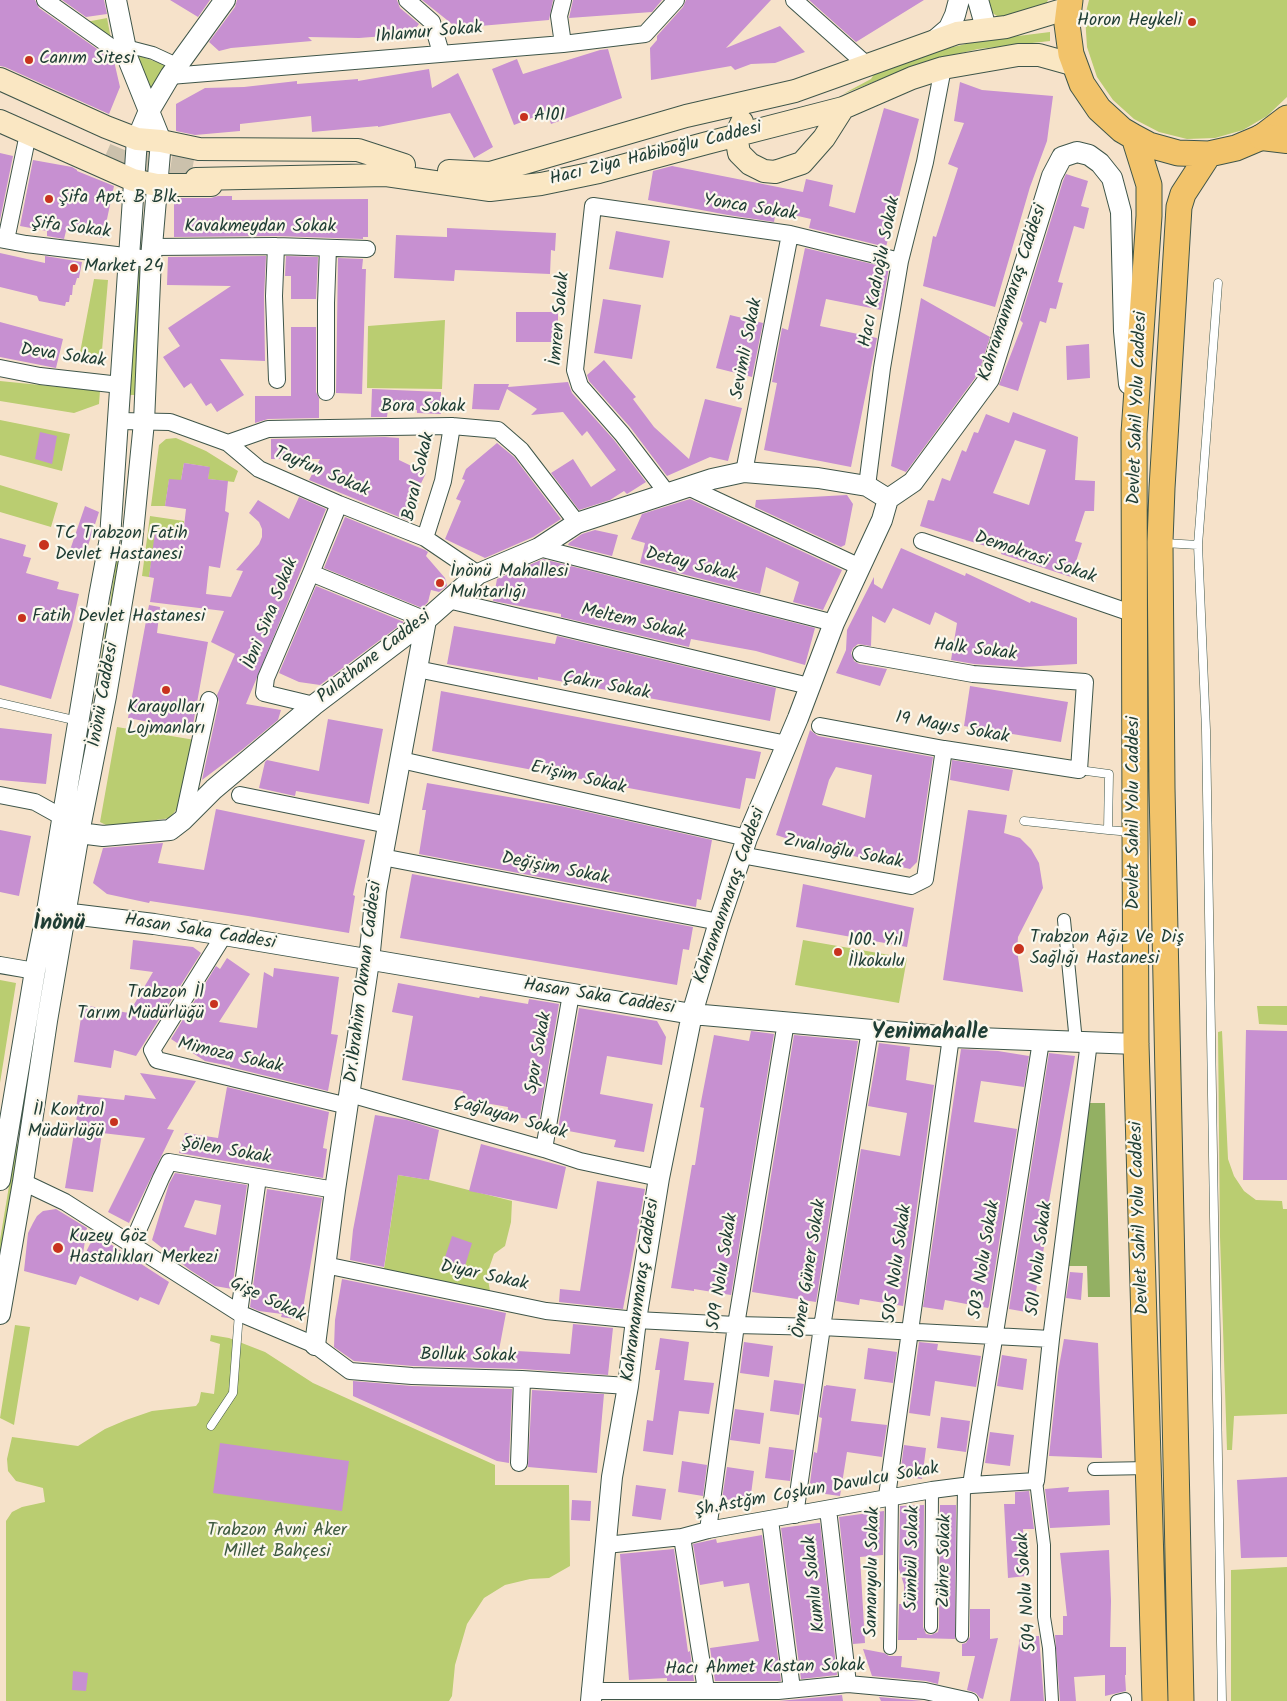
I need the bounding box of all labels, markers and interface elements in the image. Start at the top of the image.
place label: Horon Heykeli [1077,11,1182,33]
marker: Horon Heykeli [1186,16,1198,28]
street label: Ihlamur Sokak [375,19,483,49]
place label: Canım Sitesi [39,49,135,71]
marker: Canım Sitesi [23,54,35,66]
place label: A101 [534,106,565,128]
marker: A101 [518,111,530,123]
street label: Hacı Ziya Habiboğlu Caddesi [548,118,764,192]
place label: Şifa Apt. B Blk. [59,188,181,210]
street label: Yonca Sokak [701,191,799,227]
marker: Şifa Apt. B Blk. [43,193,55,205]
street label: Hacı Kadıoğlu Sokak [856,195,906,349]
street label: Kahramanmaraş Caddesi [975,202,1053,384]
street label: Şifa Sokak [30,213,112,245]
street label: Kavakmeydan Sokak [184,217,336,239]
place label: Market 24 [84,257,164,279]
marker: Market 24 [68,262,80,274]
street label: İmren Sokak [546,271,576,367]
street label: Sevimli Sokak [728,296,768,402]
street label: Devlet Sahil Yolu Caddesi [1125,311,1153,505]
street label: Deva Sokak [19,340,107,374]
street label: Bora Sokak [381,397,465,419]
street label: Bora1 Sokak [399,431,441,523]
street label: Tayfun Sokak [270,443,372,503]
place label: TC Trabzon Fatih Devlet Hastanesi [55,524,188,566]
street label: Demokrasi Sokak [971,528,1099,590]
marker: TC Trabzon Fatih Devlet Hastanesi [37,538,51,552]
street label: Detay Sokak [643,544,739,588]
street label: İbni Sina Sokak [240,555,304,673]
place label: İnönü Mahallesi Muhtarlığı [450,562,568,604]
marker: İnönü Mahallesi Muhtarlığı [434,577,446,589]
street label: Meltem Sokak [579,601,687,645]
place label: Fatih Devlet Hastanesi [32,607,205,629]
street label: Pulathane Caddesi [314,607,436,709]
marker: Fatih Devlet Hastanesi [16,612,28,624]
street label: Halk Sokak [932,635,1018,667]
street label: İnönü Caddesi [85,641,125,749]
street label: Çakır Sokak [560,668,652,706]
marker: Karayolları Lojmanları [160,684,172,696]
place label: Karayolları Lojmanları [127,698,205,741]
street label: 19 Mayıs Sokak [893,708,1011,750]
street label: Devlet Sahil Yolu Caddesi [1124,716,1146,910]
street label: Erişim Sokak [528,758,628,800]
street label: Kahramanmaraş Caddesi [691,805,771,987]
street label: Zıvalıoğlu Sokak [782,831,904,875]
street label: Değişim Sokak [499,849,611,891]
street label: Dr.İbrahim Okman Caddesi [342,880,388,1084]
street label: Hasan Saka Caddesi [123,910,277,956]
district label: İnönü [33,912,85,938]
place label: Trabzon Ağız Ve Diş Sağlığı Hastanesi [1030,928,1184,971]
place label: 100. Yıl İlkokulu [848,931,905,974]
marker: Trabzon Ağız Ve Diş Sağlığı Hastanesi [1012,942,1026,956]
marker: 100. Yıl İlkokulu [832,946,844,958]
street label: Hasan Saka Caddesi [522,975,676,1021]
place label: Trabzon İl Tarım Müdürlüğü [77,983,204,1026]
marker: Trabzon İl Tarım Müdürlüğü [208,998,220,1010]
street label: Spor Sokak [522,1010,558,1096]
district label: Yenimahalle [872,1021,988,1047]
street label: Mimoza Sokak [175,1034,285,1080]
street label: Çağlayan Sokak [451,1092,569,1146]
place label: İl Kontrol Müdürlüğü [27,1101,104,1144]
marker: İl Kontrol Müdürlüğü [108,1116,120,1128]
street label: Devlet Sahil Yolu Caddesi [1127,1121,1155,1315]
street label: Şölen Sokak [180,1134,272,1170]
street label: Kahramanmaraş Caddesi [618,1197,666,1383]
street label: Ömer Güner Sokak [789,1198,833,1340]
street label: 503 Nolu Sokak [966,1199,1006,1321]
street label: 501 Nolu Sokak [1023,1201,1059,1317]
street label: 505 Nolu Sokak [880,1203,918,1325]
street label: 509 Nolu Sokak [704,1212,744,1332]
place label: Kuzey Göz Hastalıkları Merkezi [69,1227,218,1270]
marker: Kuzey Göz Hastalıkları Merkezi [51,1241,65,1255]
street label: Diyar Sokak [438,1257,530,1297]
street label: Gişe Sokak [226,1273,308,1329]
street label: Bolluk Sokak [420,1345,516,1369]
street label: Şh.Astğm Coşkun Davulcu Sokak [693,1459,941,1523]
street label: Sümbül Sokak [902,1505,926,1611]
street label: Samanyolu Sokak [862,1507,886,1637]
street label: Zühre Sokak [934,1514,958,1608]
park label: Trabzon Avni Aker Millet Bahçesi [207,1521,347,1564]
street label: 504 Nolu Sokak [1013,1532,1043,1652]
street label: Kumlu Sokak [800,1535,832,1633]
street label: Hacı Ahmet Kastan Sokak [665,1656,865,1682]

